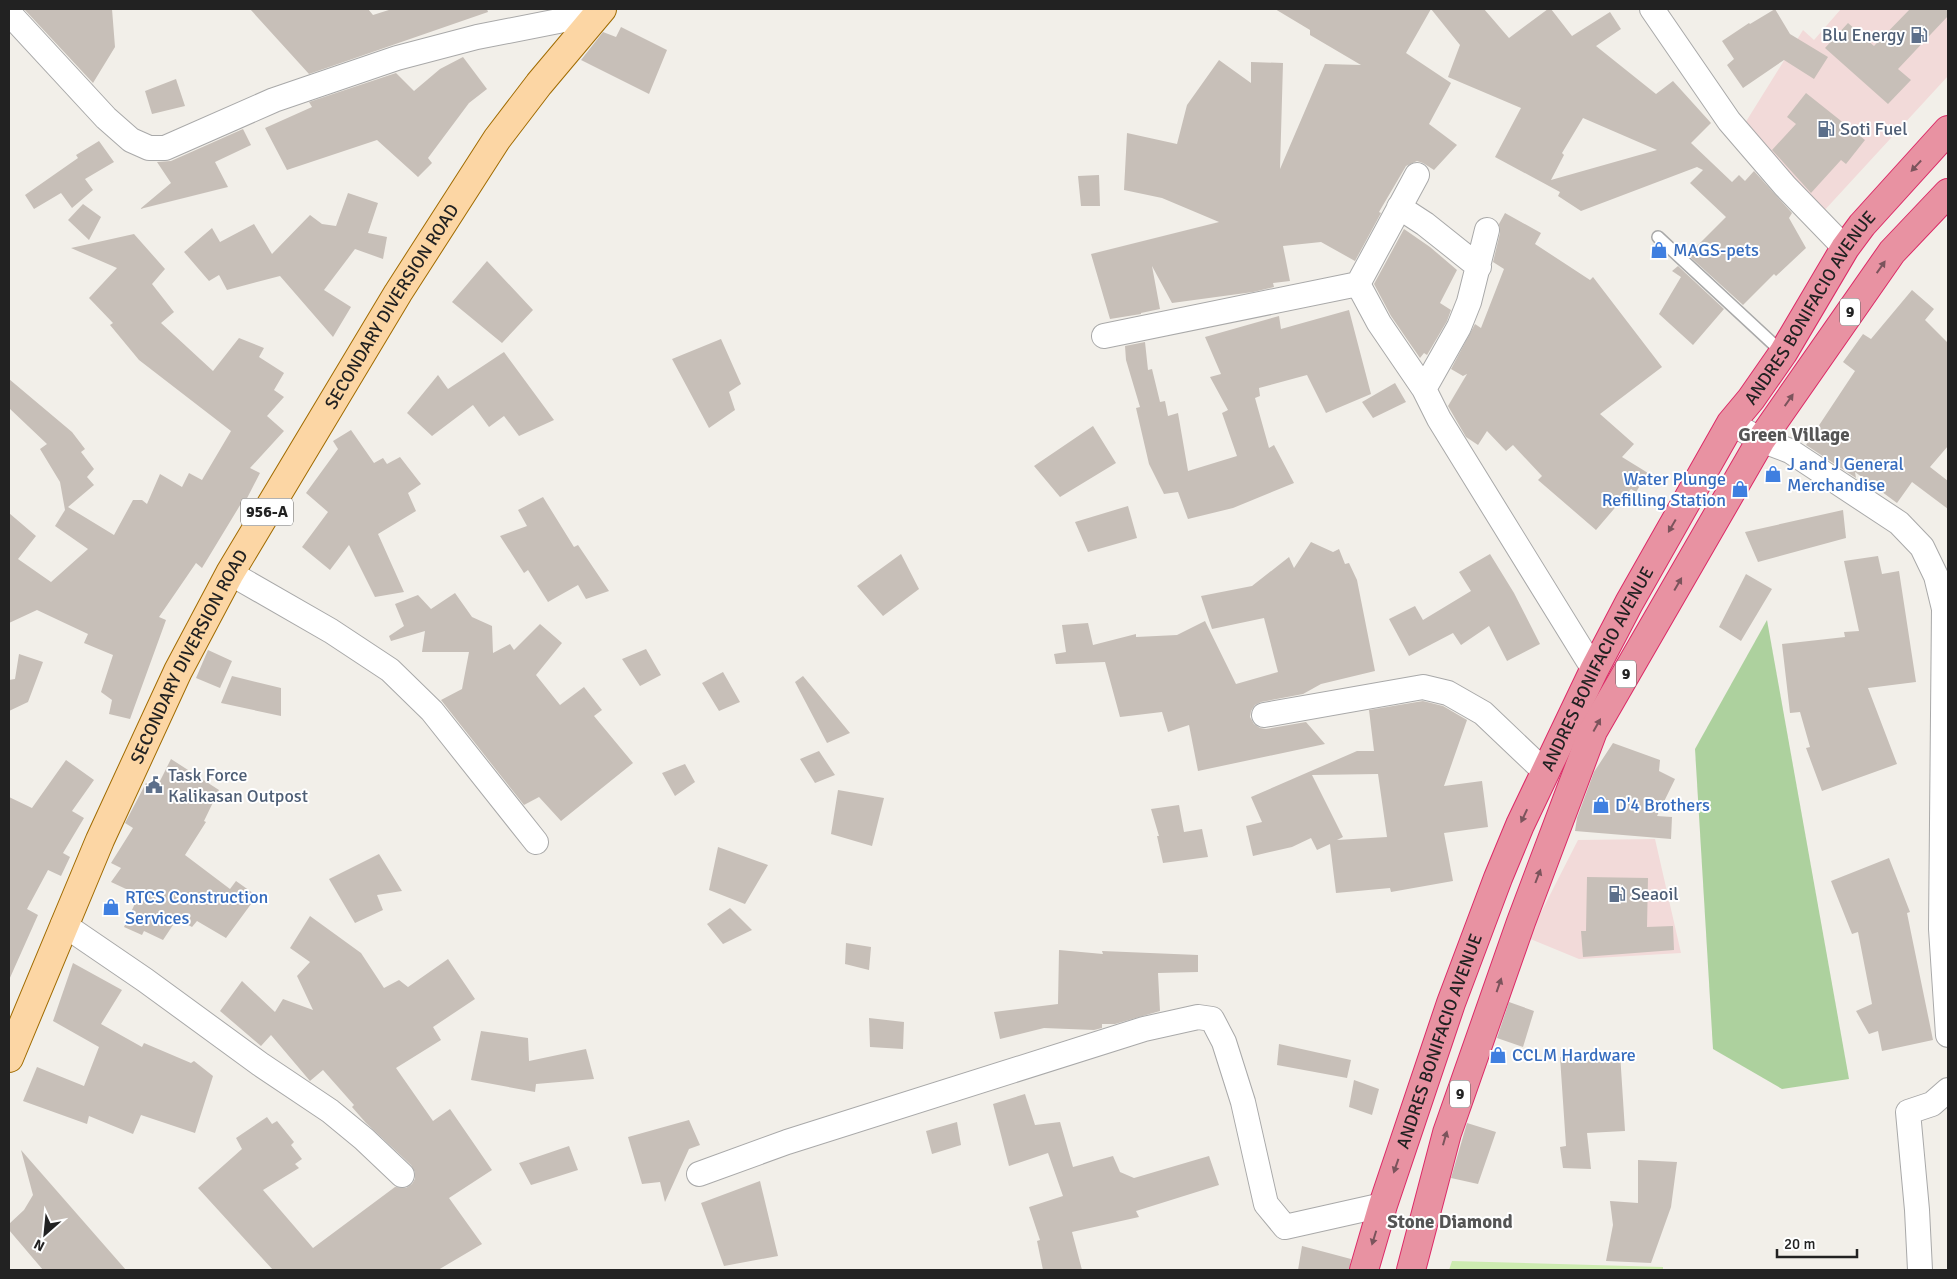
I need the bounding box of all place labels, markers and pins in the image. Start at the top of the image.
place label: Blu Energy [1822,24,1906,46]
fuel station icon: Blu Energy [1909,25,1929,45]
place label: Soti Fuel [1840,118,1907,140]
fuel station icon: Soti Fuel [1816,119,1836,139]
place label: MAGS-pets [1673,239,1759,261]
shop icon: MAGS-pets [1649,240,1669,260]
place label: J and J General Merchandise [1787,453,1904,496]
shop icon: J and J General Merchandise [1763,464,1783,484]
place label: Water Plunge Refilling Station [1602,468,1726,511]
shop icon: Water Plunge Refilling Station [1730,479,1750,499]
place label: Task Force Kalikasan Outpost [168,764,308,807]
public building icon: Task Force Kalikasan Outpost [144,775,164,795]
place label: D'4 Brothers [1615,794,1710,816]
shop icon: D'4 Brothers [1591,795,1611,815]
place label: Seaoil [1631,883,1679,905]
fuel station icon: Seaoil [1607,884,1627,904]
place label: RTCS Construction Services [125,886,268,929]
shop icon: RTCS Construction Services [101,897,121,917]
place label: CCLM Hardware [1512,1044,1636,1066]
shop icon: CCLM Hardware [1488,1045,1508,1065]

